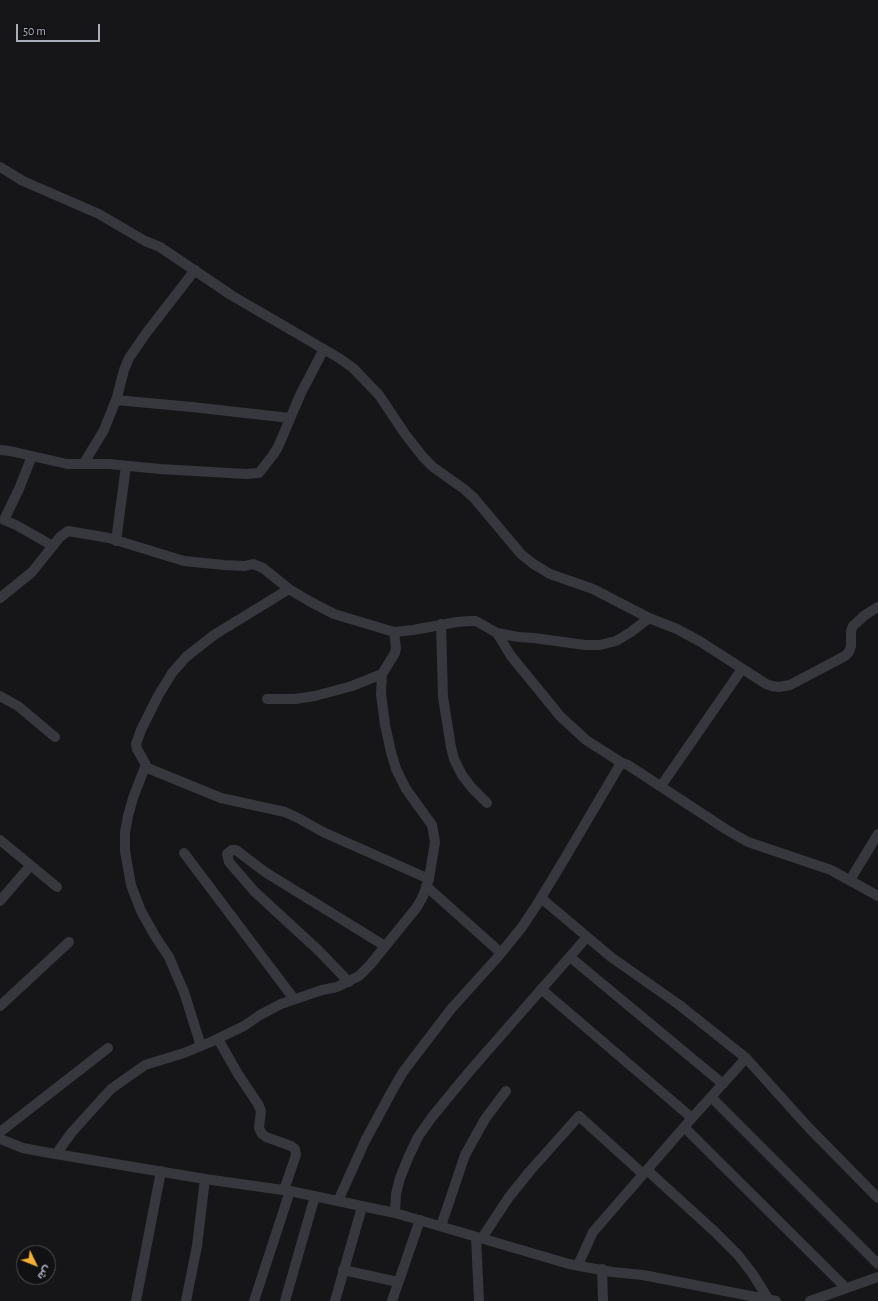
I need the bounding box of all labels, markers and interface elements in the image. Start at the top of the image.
scale bar [18,16,102,42]
text: 50 m [23,25,46,37]
north arrow [16,1245,56,1285]
text: ش [35,1264,54,1282]

